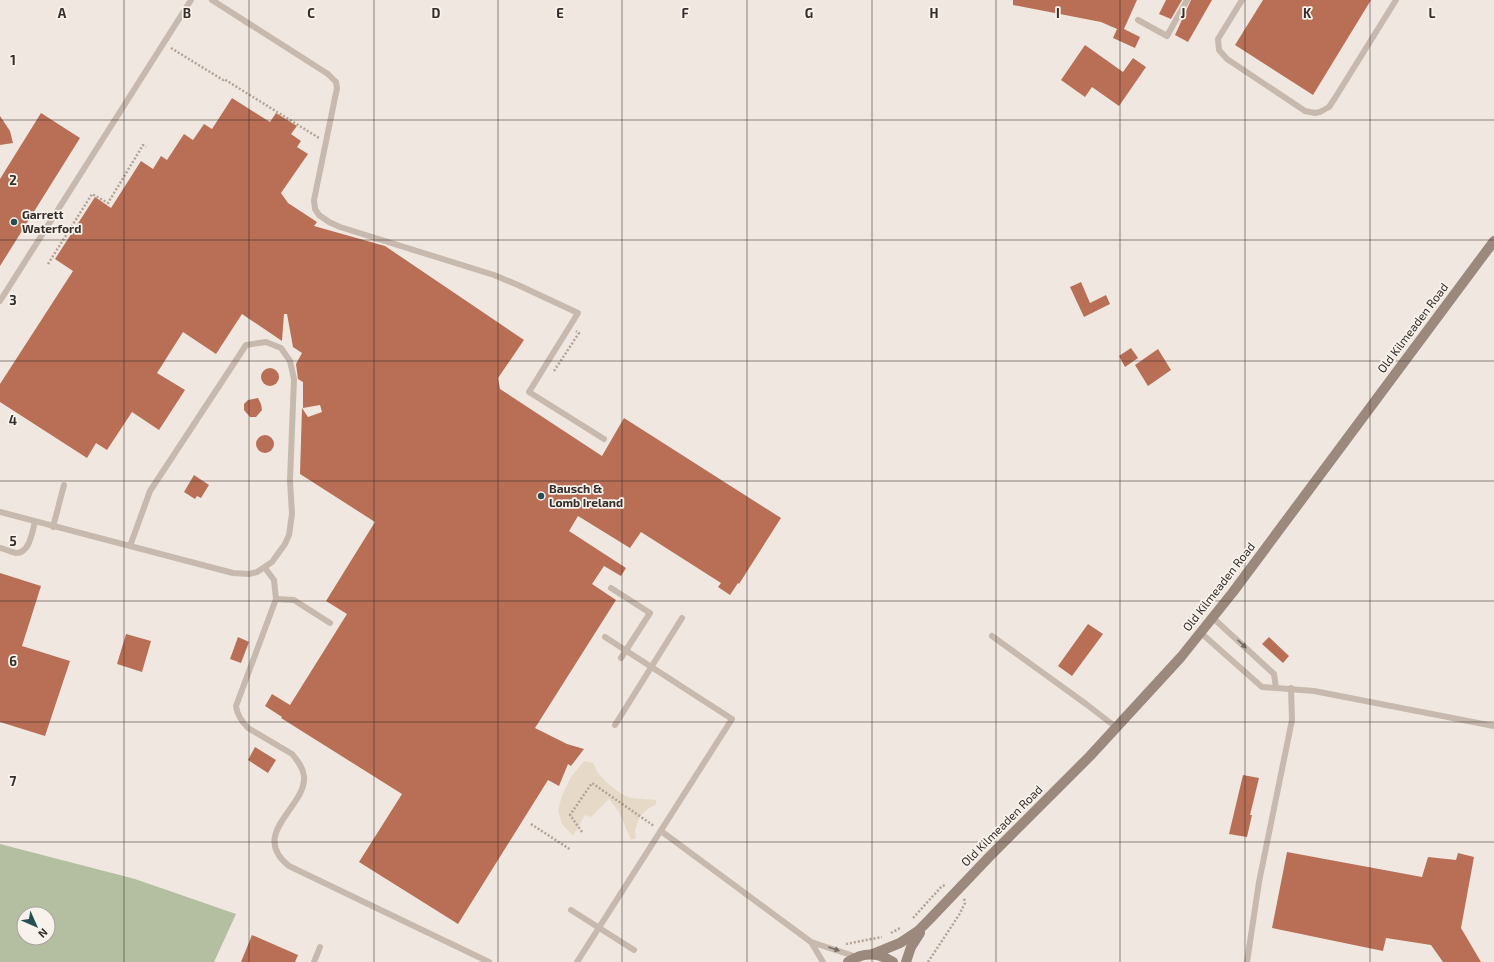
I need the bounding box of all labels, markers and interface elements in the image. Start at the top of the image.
text: A [58,5,67,21]
text: B [183,5,191,21]
text: C [307,5,315,21]
text: D [432,5,441,21]
text: E [556,5,564,21]
text: F [681,5,689,21]
text: G [805,5,813,21]
text: H [930,5,939,21]
text: I [1056,5,1060,21]
text: J [1181,5,1185,21]
text: K [1303,5,1312,21]
text: L [1429,5,1436,21]
text: 1 [10,52,16,68]
text: 2 [9,172,17,188]
place label: Garrett Waterford [22,207,81,235]
marker: Garrett Waterford [9,217,19,227]
street label: Old Kilmeaden Road [1374,280,1451,375]
text: 3 [9,292,17,308]
text: 4 [9,412,17,428]
place label: Bausch & Lomb Ireland [549,481,623,509]
marker: Bausch & Lomb Ireland [536,491,546,501]
text: 5 [9,533,17,549]
street label: Old Kilmeaden Road [1179,539,1257,634]
one-way arrow [1237,640,1247,649]
text: 6 [9,653,17,669]
text: 7 [10,773,17,789]
street label: Old Kilmeaden Road [958,782,1045,869]
north arrow [16,906,56,946]
text: N [36,926,51,941]
one-way arrow [828,947,840,953]

